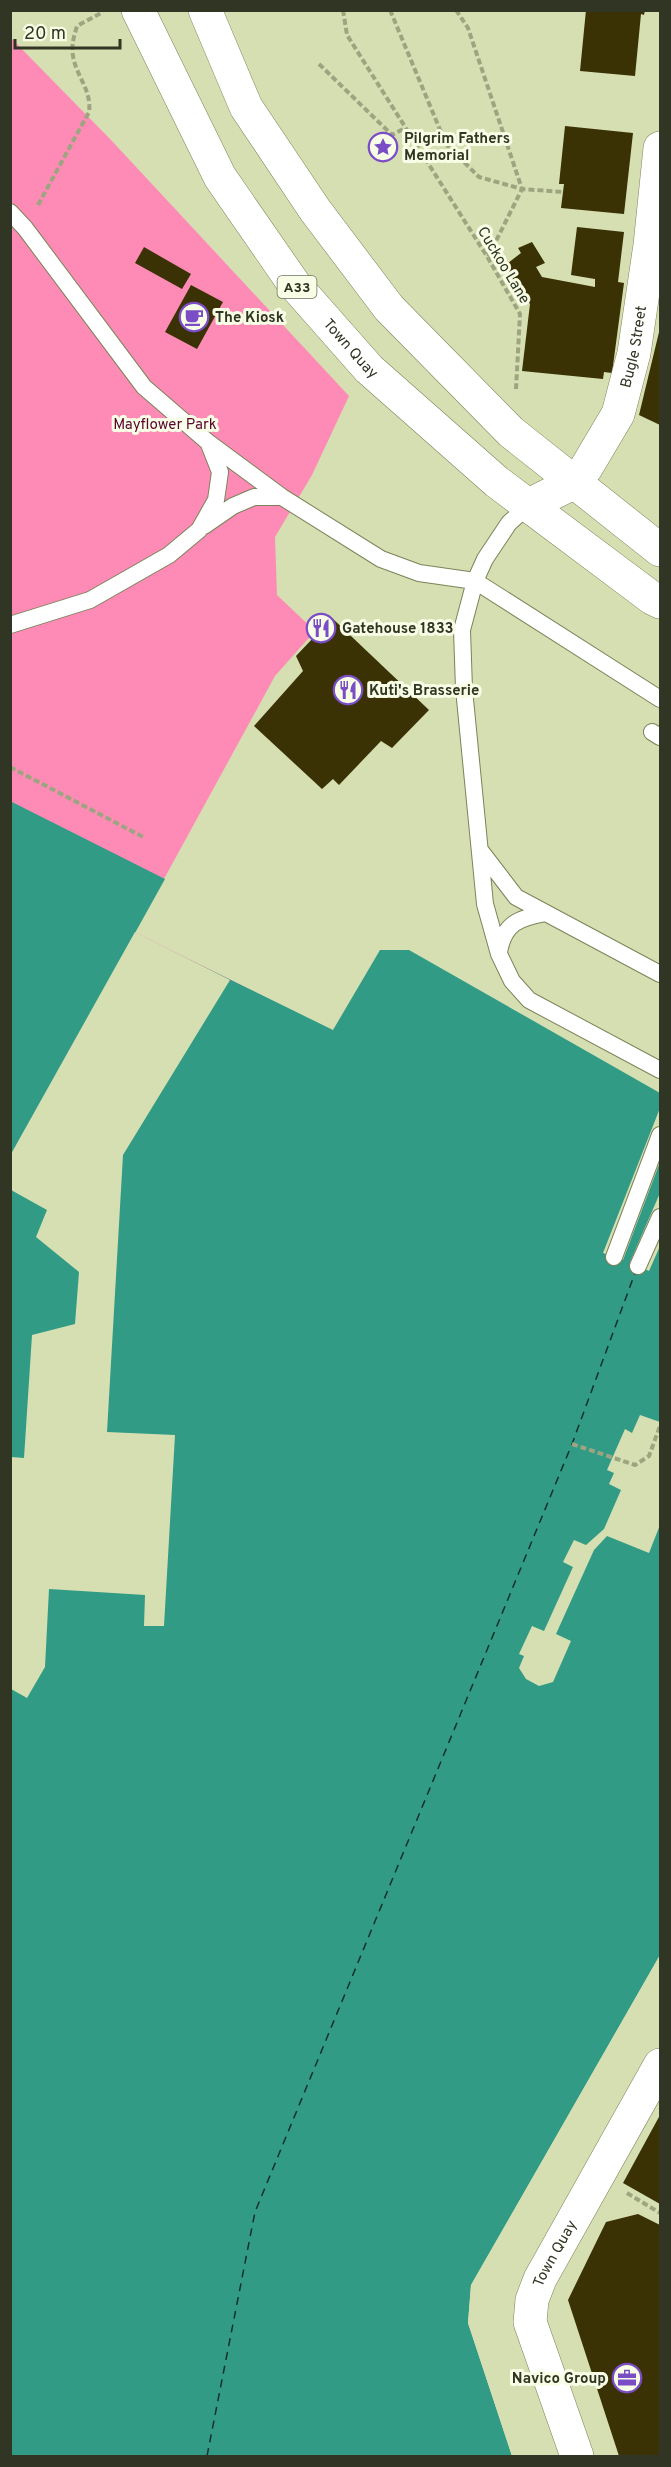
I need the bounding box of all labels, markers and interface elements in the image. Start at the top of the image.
scale bar [15,12,120,50]
text: 20 m [24,23,66,46]
place label: Pilgrim Fathers Memorial [404,130,510,166]
place icon: Pilgrim Fathers Memorial [367,131,399,163]
street label: Cuckoo Lane [472,224,533,308]
road number: A33 [278,276,316,298]
cafe icon: The Kiosk [178,301,210,333]
street label: Bugle Street [617,304,652,390]
place label: The Kiosk [215,309,284,328]
street label: Town Quay [318,315,381,383]
park label: Mayflower Park [113,416,217,435]
restaurant icon: Gatehouse 1833 [305,612,337,644]
place label: Gatehouse 1833 [342,620,454,639]
restaurant icon: Kuti's Brasserie [332,674,364,706]
place label: Kuti's Brasserie [369,682,479,701]
street label: Town Quay [530,2217,582,2290]
office icon: Navico Group [611,2362,643,2394]
place label: Navico Group [512,2370,606,2389]

